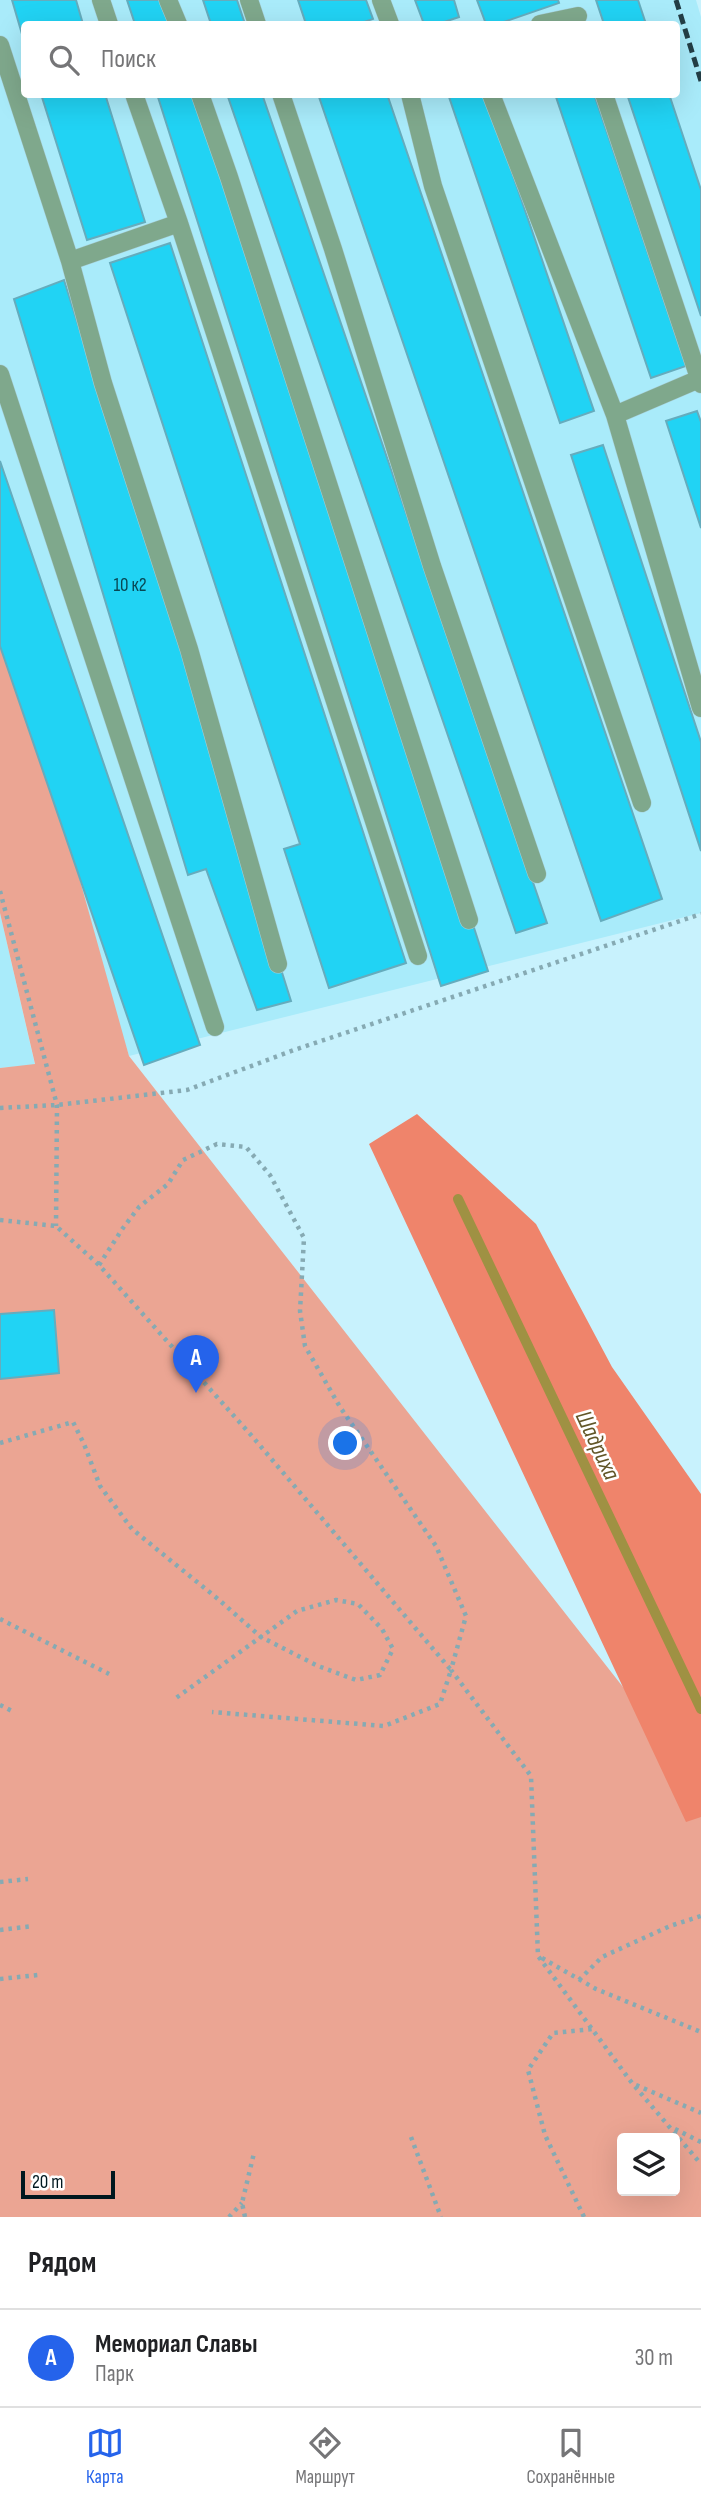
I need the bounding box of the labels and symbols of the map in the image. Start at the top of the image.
house number: 10 к2 [113,574,147,597]
pin: A [173,1335,219,1393]
water label: Шадриха [569,1406,626,1485]
your location [328,1426,362,1460]
scale bar [21,2168,116,2200]

